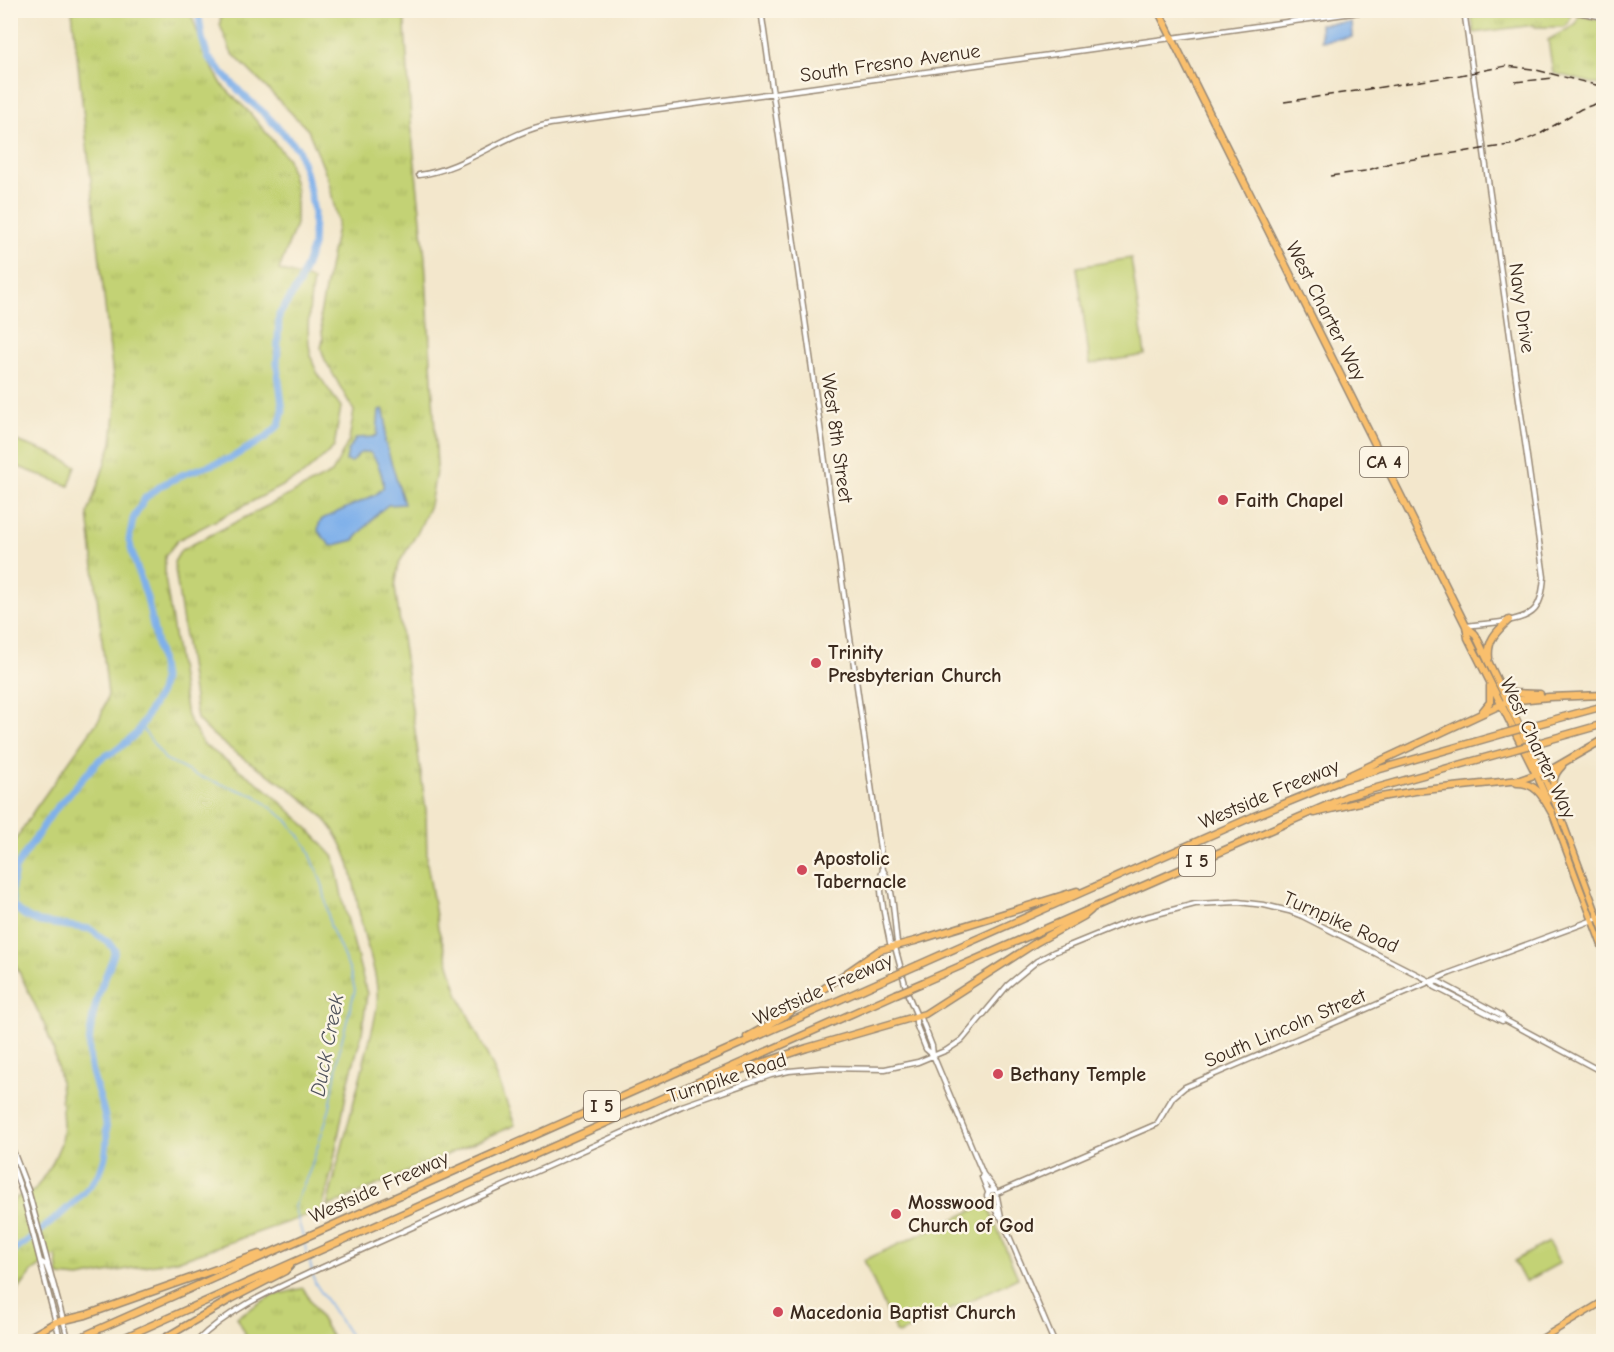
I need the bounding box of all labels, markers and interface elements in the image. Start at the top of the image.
street label: South Fresno Avenue [798,39,982,87]
street label: West Charter Way [1281,238,1371,384]
street label: Navy Drive [1504,262,1540,354]
street label: West 8th Street [817,372,858,505]
road number: CA 4 [1360,447,1408,477]
place label: Faith Chapel [1235,489,1344,512]
marker: Faith Chapel [1216,493,1230,507]
place label: Trinity Presbyterian Church [828,641,1002,687]
marker: Trinity Presbyterian Church [809,656,823,670]
street label: West Charter Way [1495,674,1581,822]
street label: Westside Freeway [1195,754,1343,834]
road number: I 5 [1179,846,1215,876]
place label: Apostolic Tabernacle [814,847,907,893]
marker: Apostolic Tabernacle [795,863,809,877]
street label: Turnpike Road [1280,886,1402,958]
street label: Westside Freeway [750,948,896,1030]
street label: South Lincoln Street [1201,983,1370,1072]
water label: Duck Creek [305,991,349,1098]
street label: Turnpike Road [664,1048,790,1108]
place label: Bethany Temple [1010,1063,1146,1086]
marker: Bethany Temple [991,1067,1005,1081]
road number: I 5 [584,1091,620,1121]
street label: Westside Freeway [306,1146,452,1228]
place label: Mosswood Church of God [908,1191,1034,1237]
marker: Mosswood Church of God [889,1207,903,1221]
place label: Macedonia Baptist Church [790,1301,1016,1324]
marker: Macedonia Baptist Church [771,1305,785,1319]

